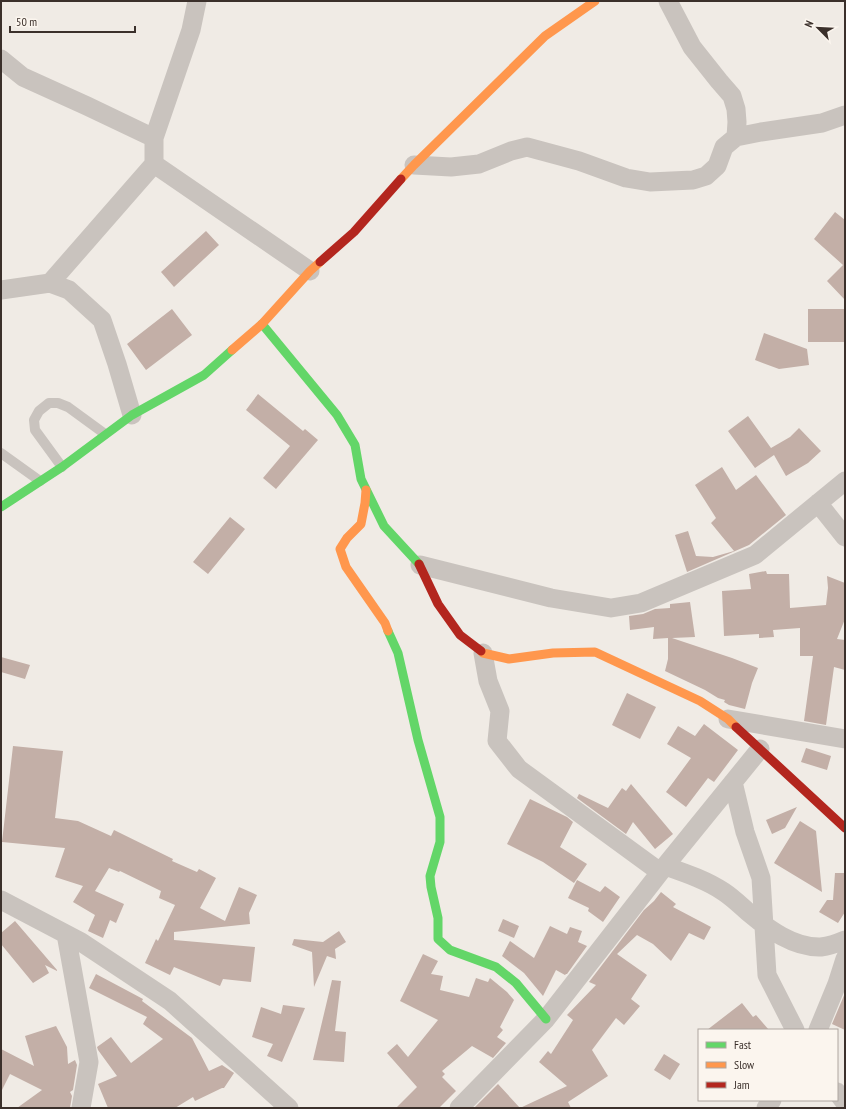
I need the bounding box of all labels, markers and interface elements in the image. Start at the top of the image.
scale bar [10,8,135,34]
north arrow [798,8,838,48]
text: 50 m [16,14,37,29]
text: N [801,18,816,29]
legend [698,1029,838,1101]
text: Fast [734,1037,752,1052]
text: Slow [734,1057,755,1072]
text: Jam [733,1077,750,1092]

